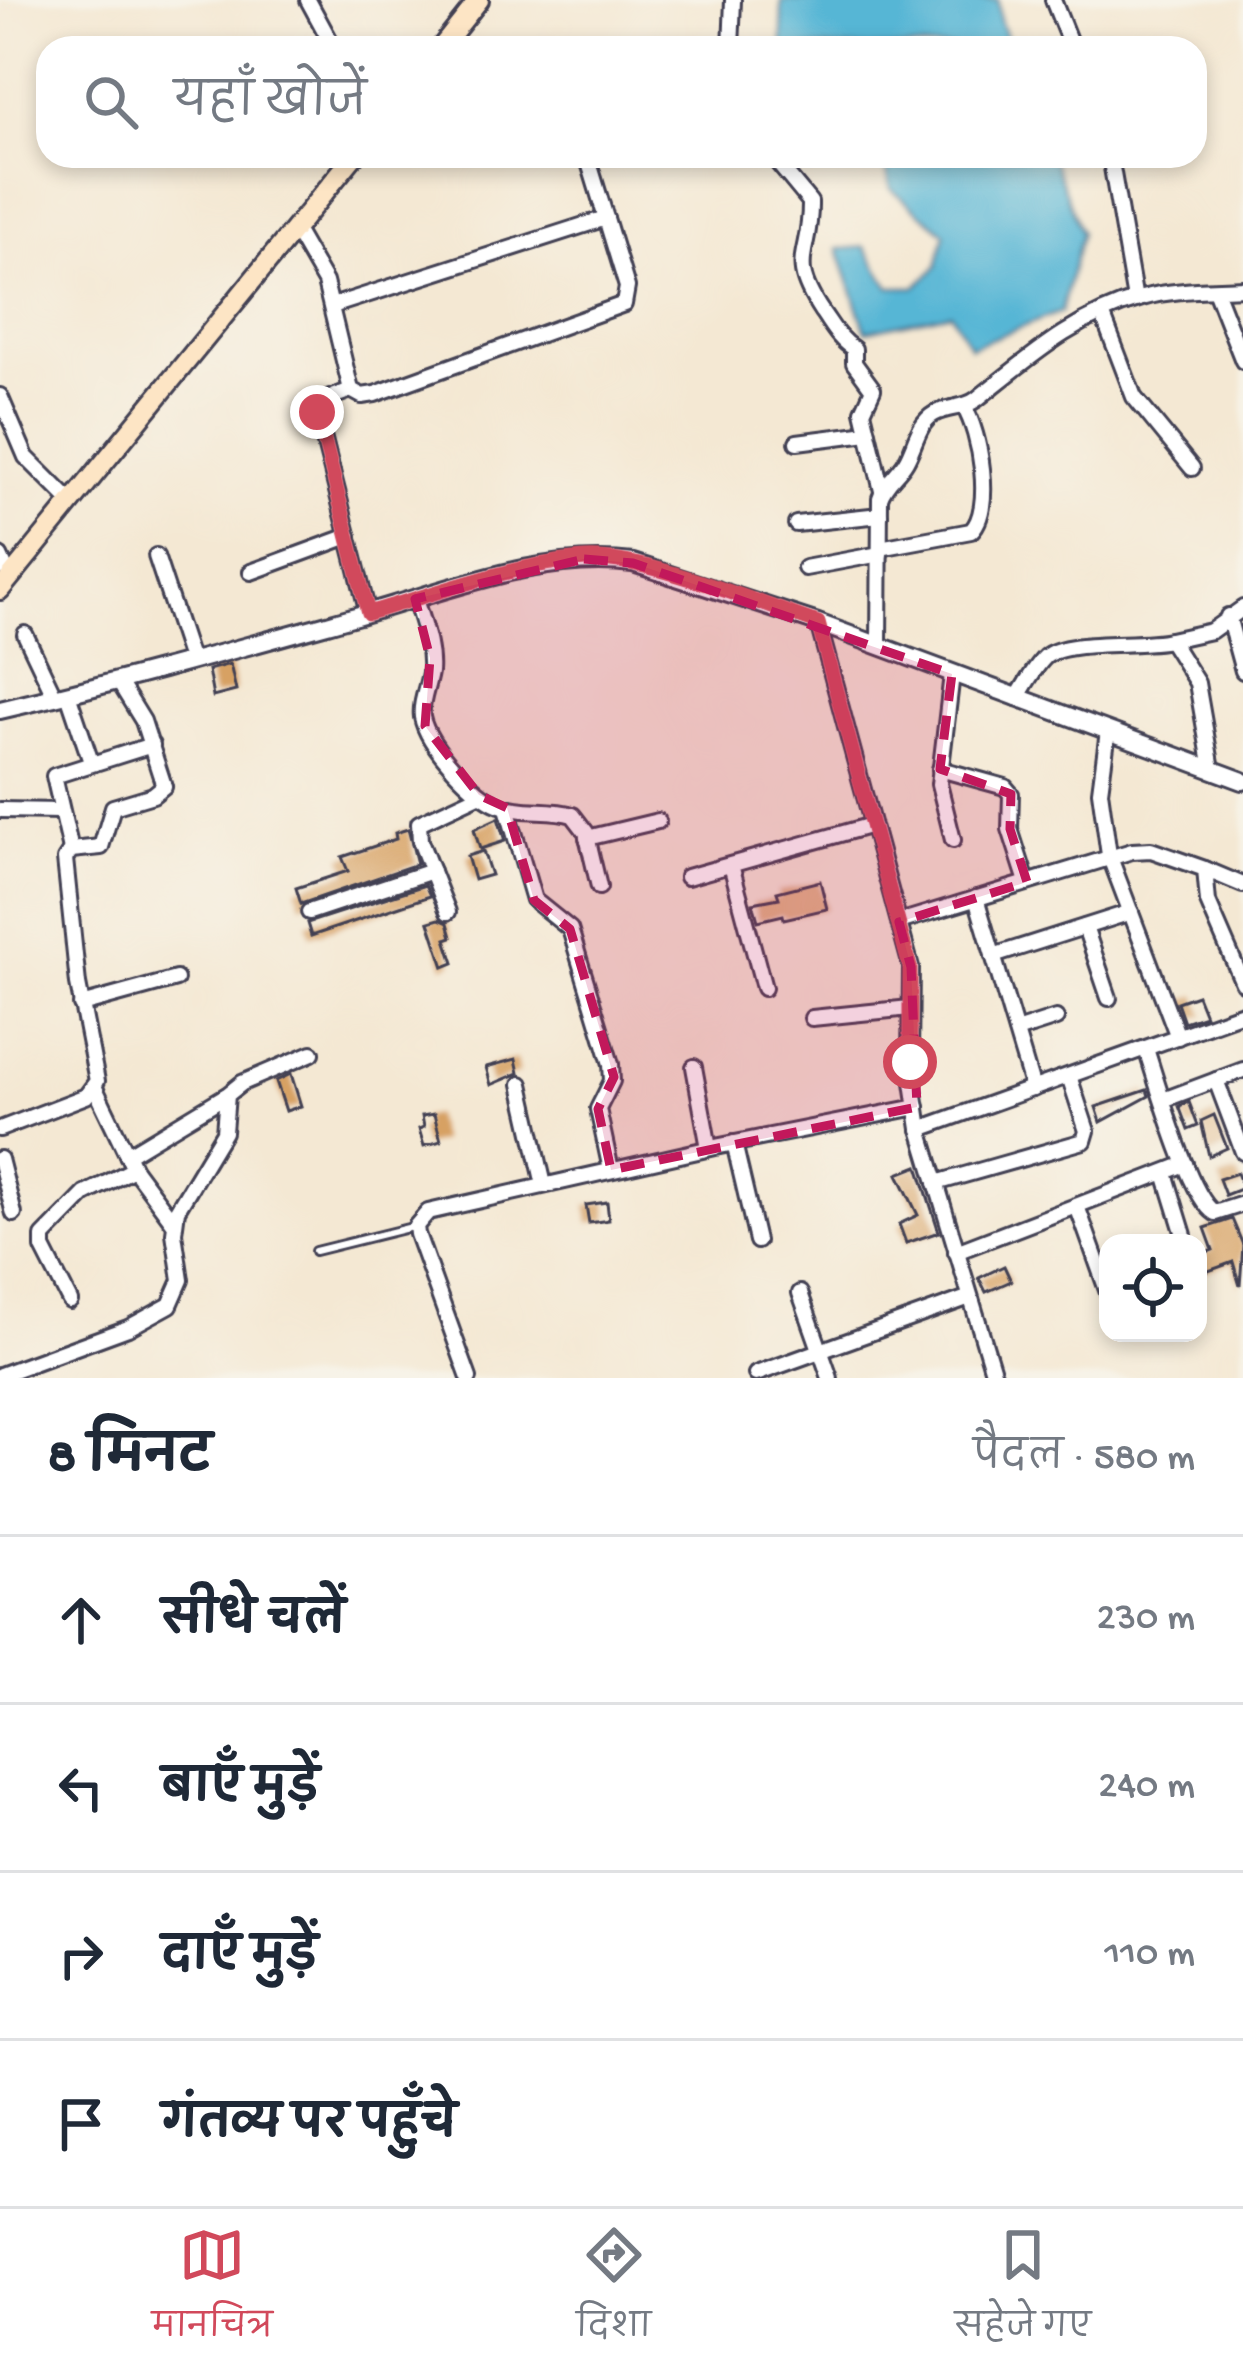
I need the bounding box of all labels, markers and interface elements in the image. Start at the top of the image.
search box [36,36,1207,168]
icon: search [78,69,144,135]
text: यहाँ खोजें [174,79,367,132]
route end [290,385,344,439]
route start [883,1035,937,1089]
map controls [1099,1234,1207,1342]
button: locate [1099,1234,1207,1342]
text: 8 मिनट [48,1431,212,1491]
text: पैदल · 580 m [973,1437,1195,1483]
icon: ahead [48,1587,114,1653]
text: सीधे चलें [162,1597,345,1650]
text: 230 m [1097,1597,1195,1643]
icon: left [48,1755,114,1821]
text: बाएँ मुड़ें [162,1765,319,1818]
text: 240 m [1098,1765,1195,1811]
icon: right [48,1923,114,1989]
text: दाएँ मुड़ें [162,1933,318,1986]
text: 110 m [1104,1933,1195,1979]
icon: arrive [48,2091,114,2157]
text: गंतव्य पर पहुँचे [162,2101,457,2154]
tab: मानचित्र [152,2222,273,2361]
tab: दिशा [576,2222,651,2361]
tab: सहेजे गए [955,2222,1091,2361]

